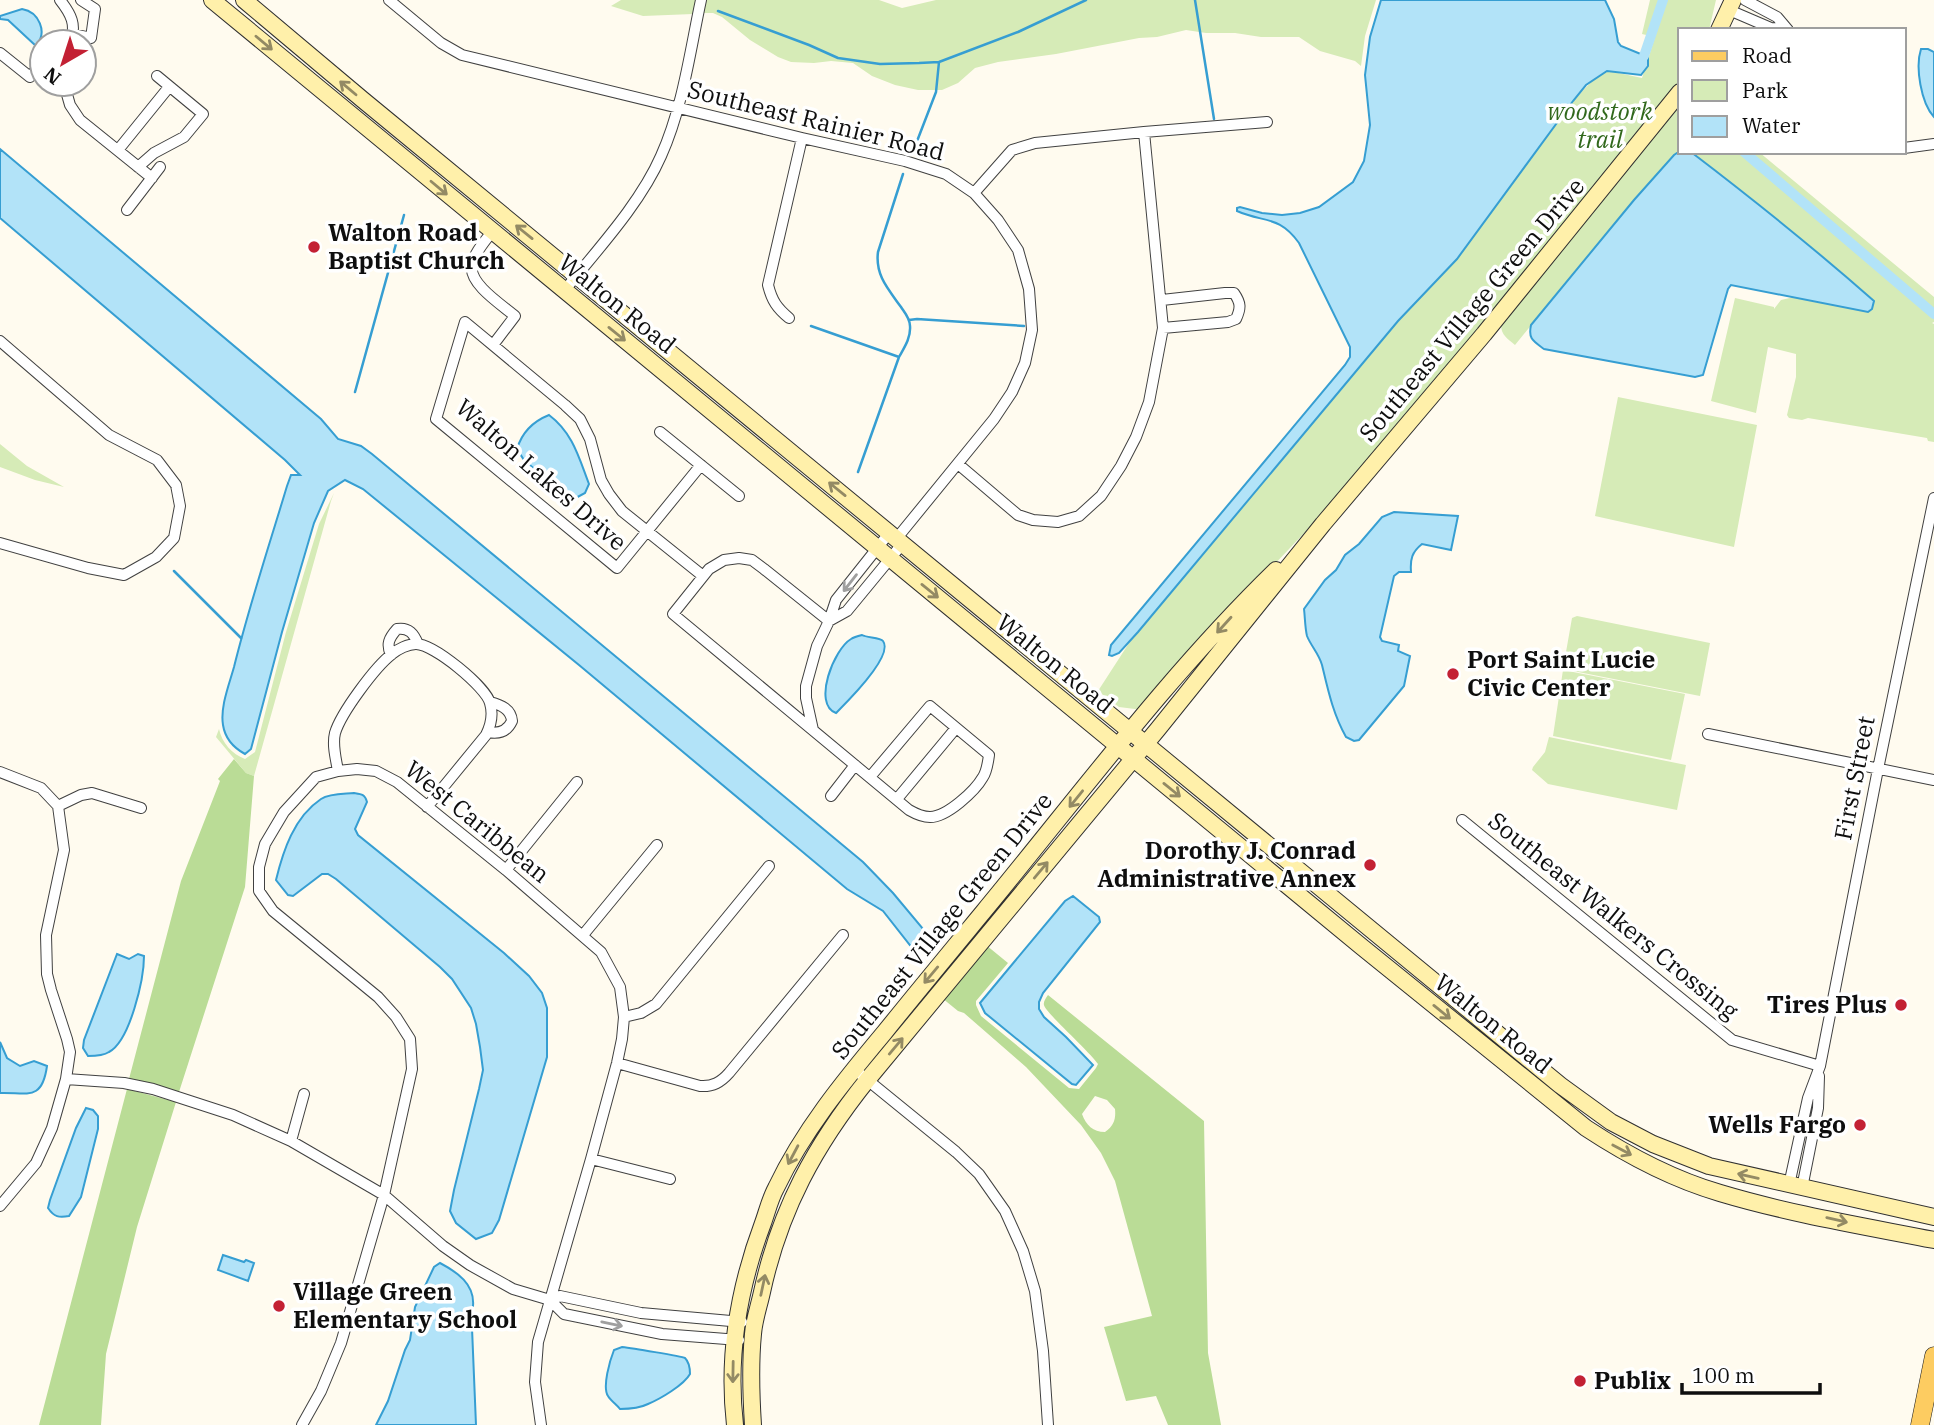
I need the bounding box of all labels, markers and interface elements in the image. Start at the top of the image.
north arrow [28,28,98,98]
legend [1678,28,1906,154]
one-way arrow [255,36,273,51]
text: Road [1742,41,1792,69]
text: N [39,62,66,90]
street label: Southeast Rainier Road [684,73,948,167]
text: Park [1742,76,1789,104]
one-way arrow [340,80,358,95]
park label: woodstork trail [1547,95,1653,155]
text: Water [1742,111,1801,139]
street label: Southeast Village Green Drive [1351,171,1591,448]
one-way arrow [430,181,448,196]
place label: Walton Road Baptist Church [328,216,505,276]
one-way arrow [515,224,533,240]
marker: Walton Road Baptist Church [306,239,322,255]
street label: Walton Road [552,246,683,360]
one-way arrow [608,326,626,342]
street label: Walton Lakes Drive [449,391,634,557]
one-way arrow [829,481,847,497]
one-way arrow [842,573,857,591]
one-way arrow [921,583,939,599]
street label: Walton Road [990,606,1121,720]
one-way arrow [1215,616,1232,633]
place label: Port Saint Lucie Civic Center [1467,643,1655,703]
marker: Port Saint Lucie Civic Center [1445,666,1461,682]
street label: First Street [1826,713,1882,843]
street label: West Caribbean [398,753,557,890]
one-way arrow [1162,782,1180,797]
street label: Southeast Village Green Drive [823,785,1059,1065]
one-way arrow [1068,790,1084,808]
street label: Southeast Walkers Crossing [1482,804,1745,1026]
place label: Dorothy J. Conrad Administrative Annex [1097,834,1356,894]
marker: Dorothy J. Conrad Administrative Annex [1362,857,1378,873]
one-way arrow [1033,862,1049,880]
one-way arrow [924,965,939,983]
street label: Walton Road [1428,966,1559,1080]
place label: Tires Plus [1767,988,1887,1020]
marker: Tires Plus [1893,997,1909,1013]
one-way arrow [1433,1004,1451,1019]
one-way arrow [888,1037,904,1055]
place label: Wells Fargo [1708,1108,1846,1140]
marker: Wells Fargo [1852,1117,1868,1133]
one-way arrow [786,1144,799,1165]
one-way arrow [1611,1144,1632,1157]
one-way arrow [1737,1168,1760,1182]
one-way arrow [1825,1214,1848,1228]
one-way arrow [758,1274,771,1296]
place label: Village Green Elementary School [293,1275,517,1335]
marker: Village Green Elementary School [271,1298,287,1314]
one-way arrow [600,1317,623,1331]
scale bar [1682,1352,1820,1396]
one-way arrow [726,1360,740,1383]
text: 100 m [1692,1361,1755,1389]
place label: Publix [1594,1364,1671,1396]
marker: Publix [1572,1373,1588,1389]

